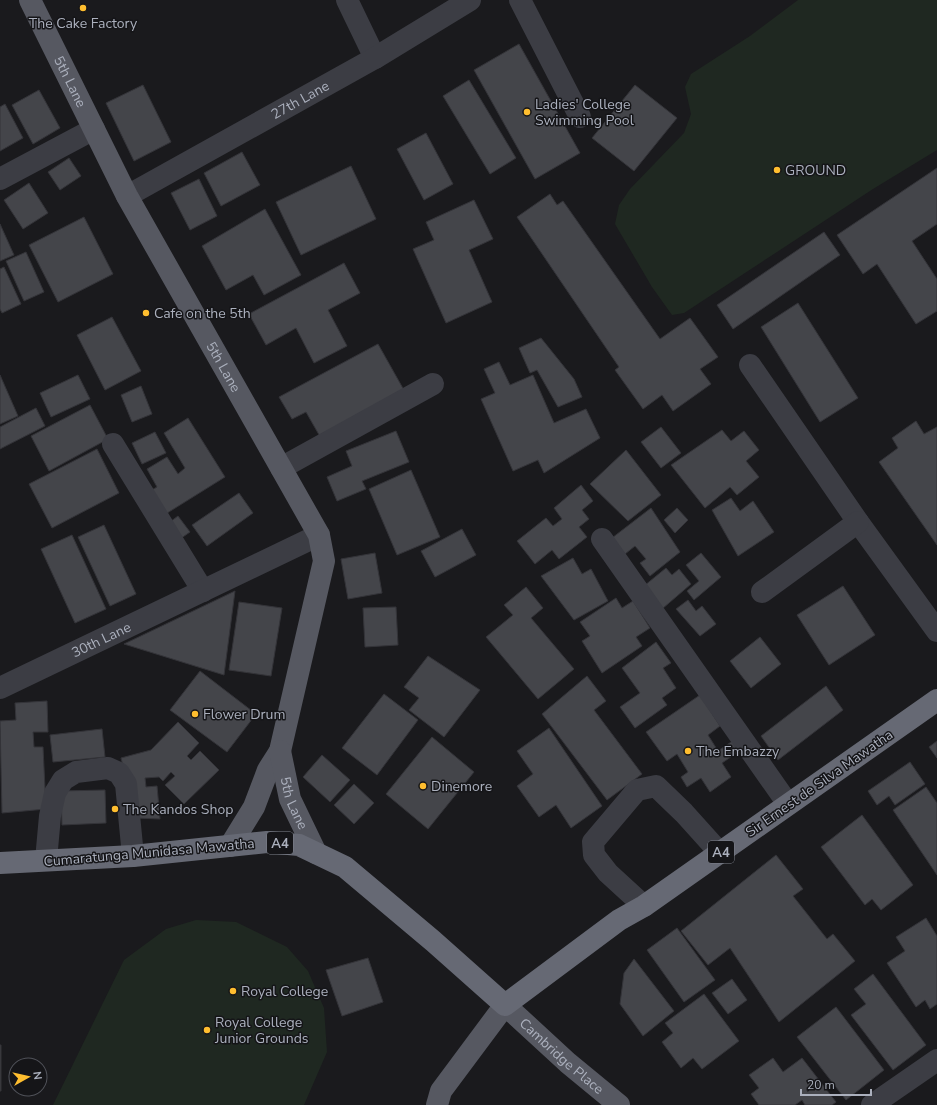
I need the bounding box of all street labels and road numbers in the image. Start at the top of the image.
street label: 5th Lane [49,53,91,111]
street label: 27th Lane [268,76,333,124]
street label: 5th Lane [201,338,245,396]
street label: 30th Lane [68,618,134,662]
street label: Sir Ernest de Silva Mawatha [742,725,897,842]
street label: 5th Lane [276,775,312,833]
road number: A4 [267,832,293,854]
street label: Cumaratunga Munidasa Mawatha [43,834,255,871]
road number: A4 [708,841,734,863]
street label: Cambridge Place [515,1014,608,1099]

